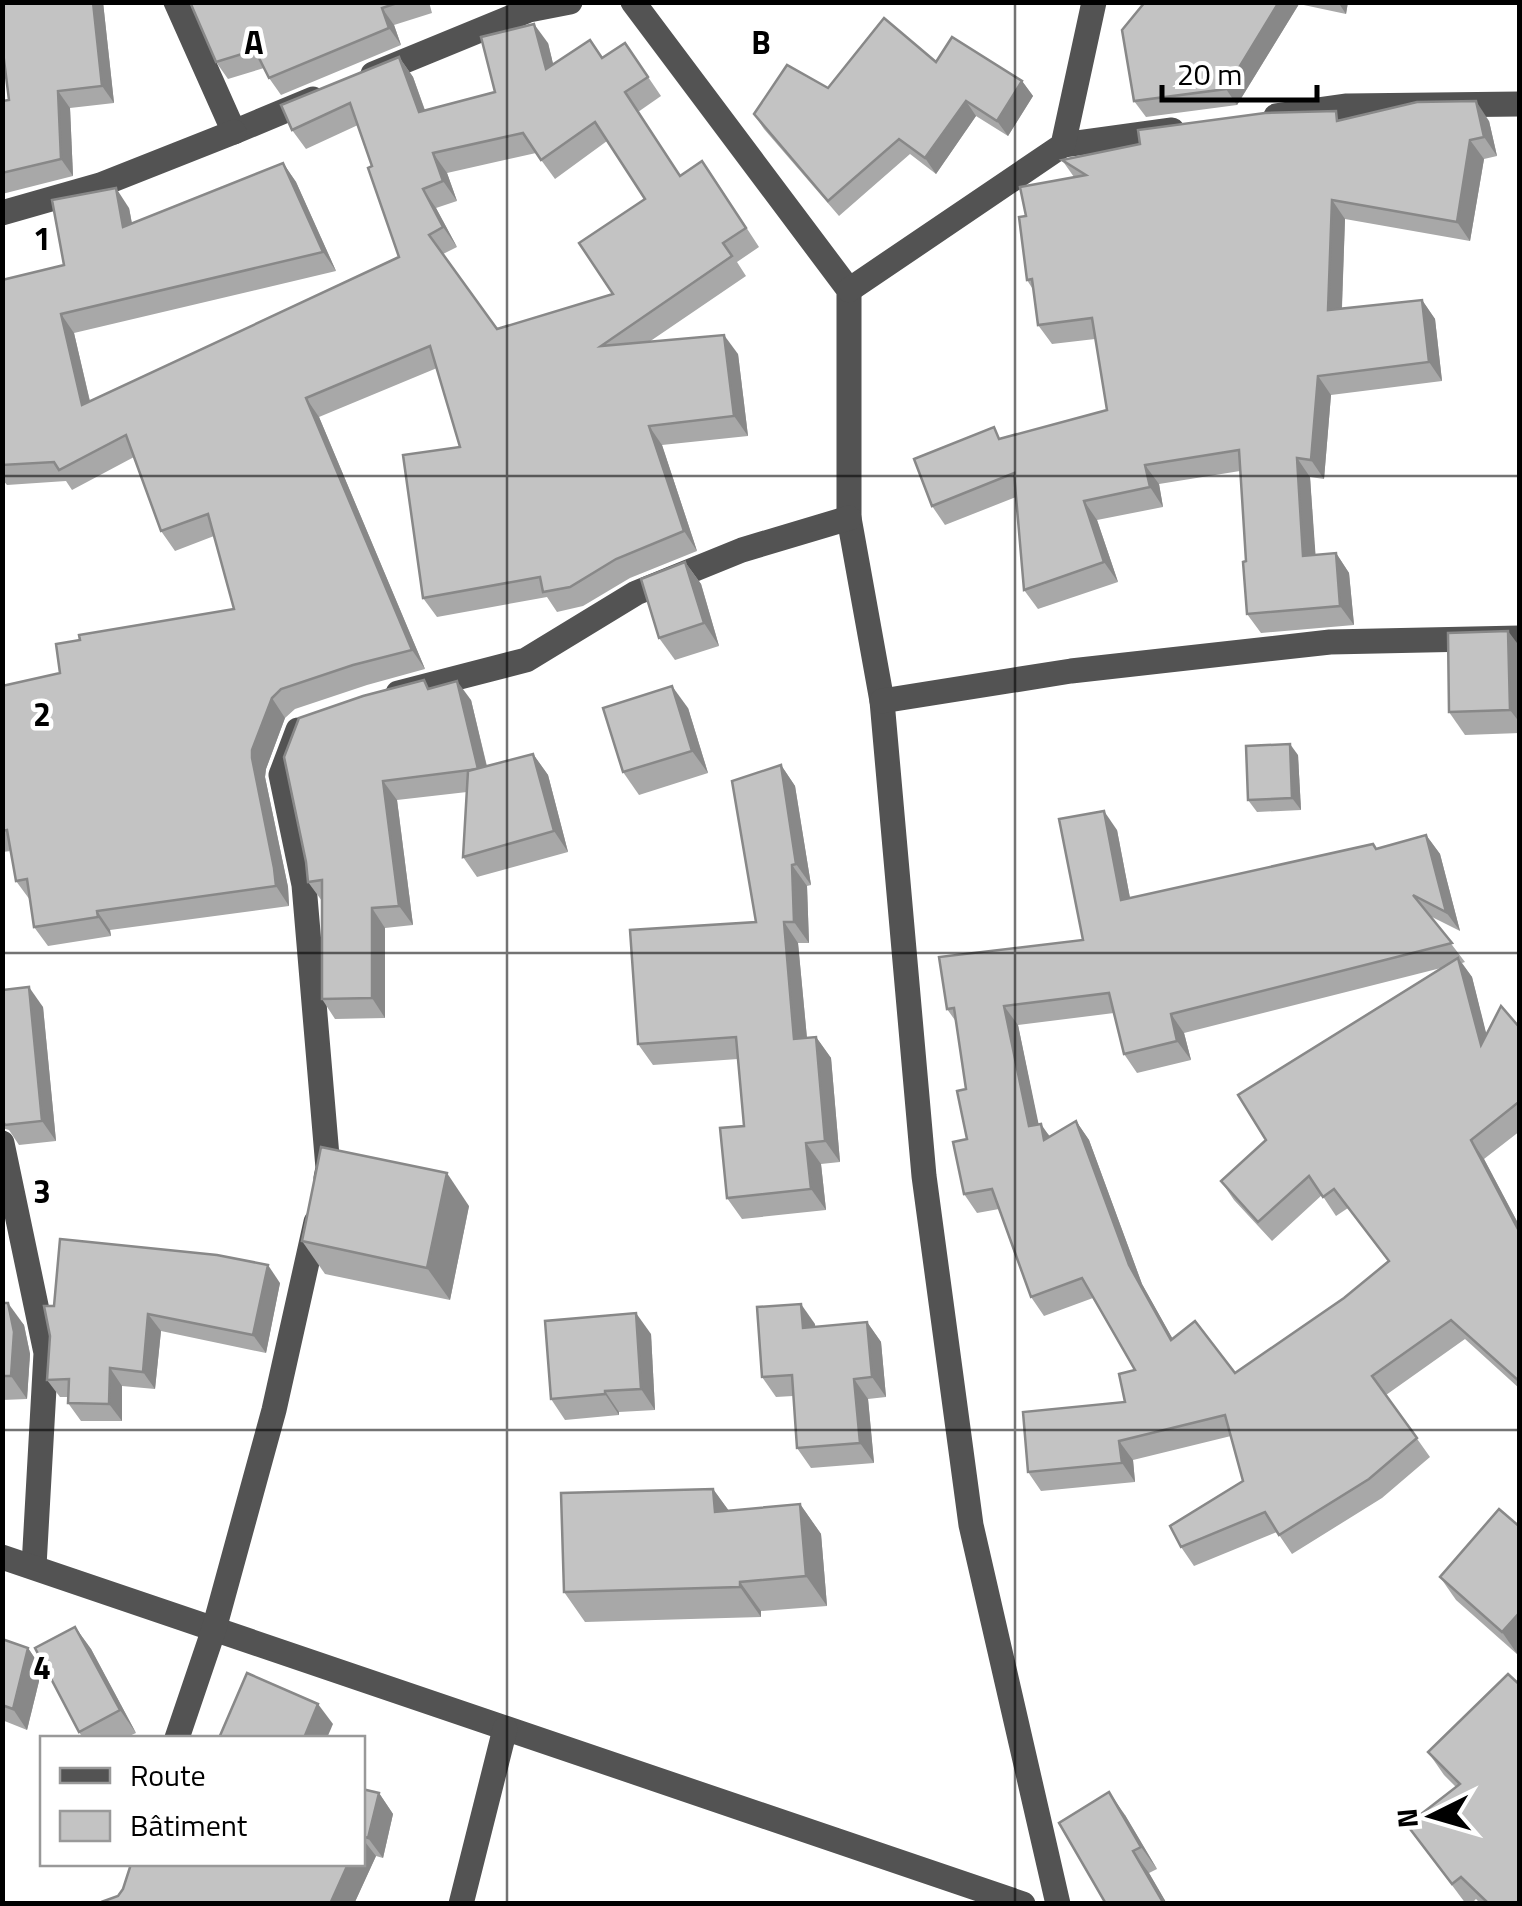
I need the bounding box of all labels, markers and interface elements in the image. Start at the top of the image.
text: A [244,18,264,66]
text: B [751,18,771,66]
scale bar [1162,40,1317,102]
text: 20 m [1177,51,1242,97]
text: 1 [33,214,51,262]
text: 2 [33,690,51,738]
text: 3 [33,1167,51,1215]
text: 4 [33,1643,51,1691]
legend [40,1736,365,1866]
text: Route [130,1752,206,1798]
north arrow [1382,1766,1482,1866]
text: Bâtiment [130,1802,248,1848]
text: N [1384,1807,1429,1830]

